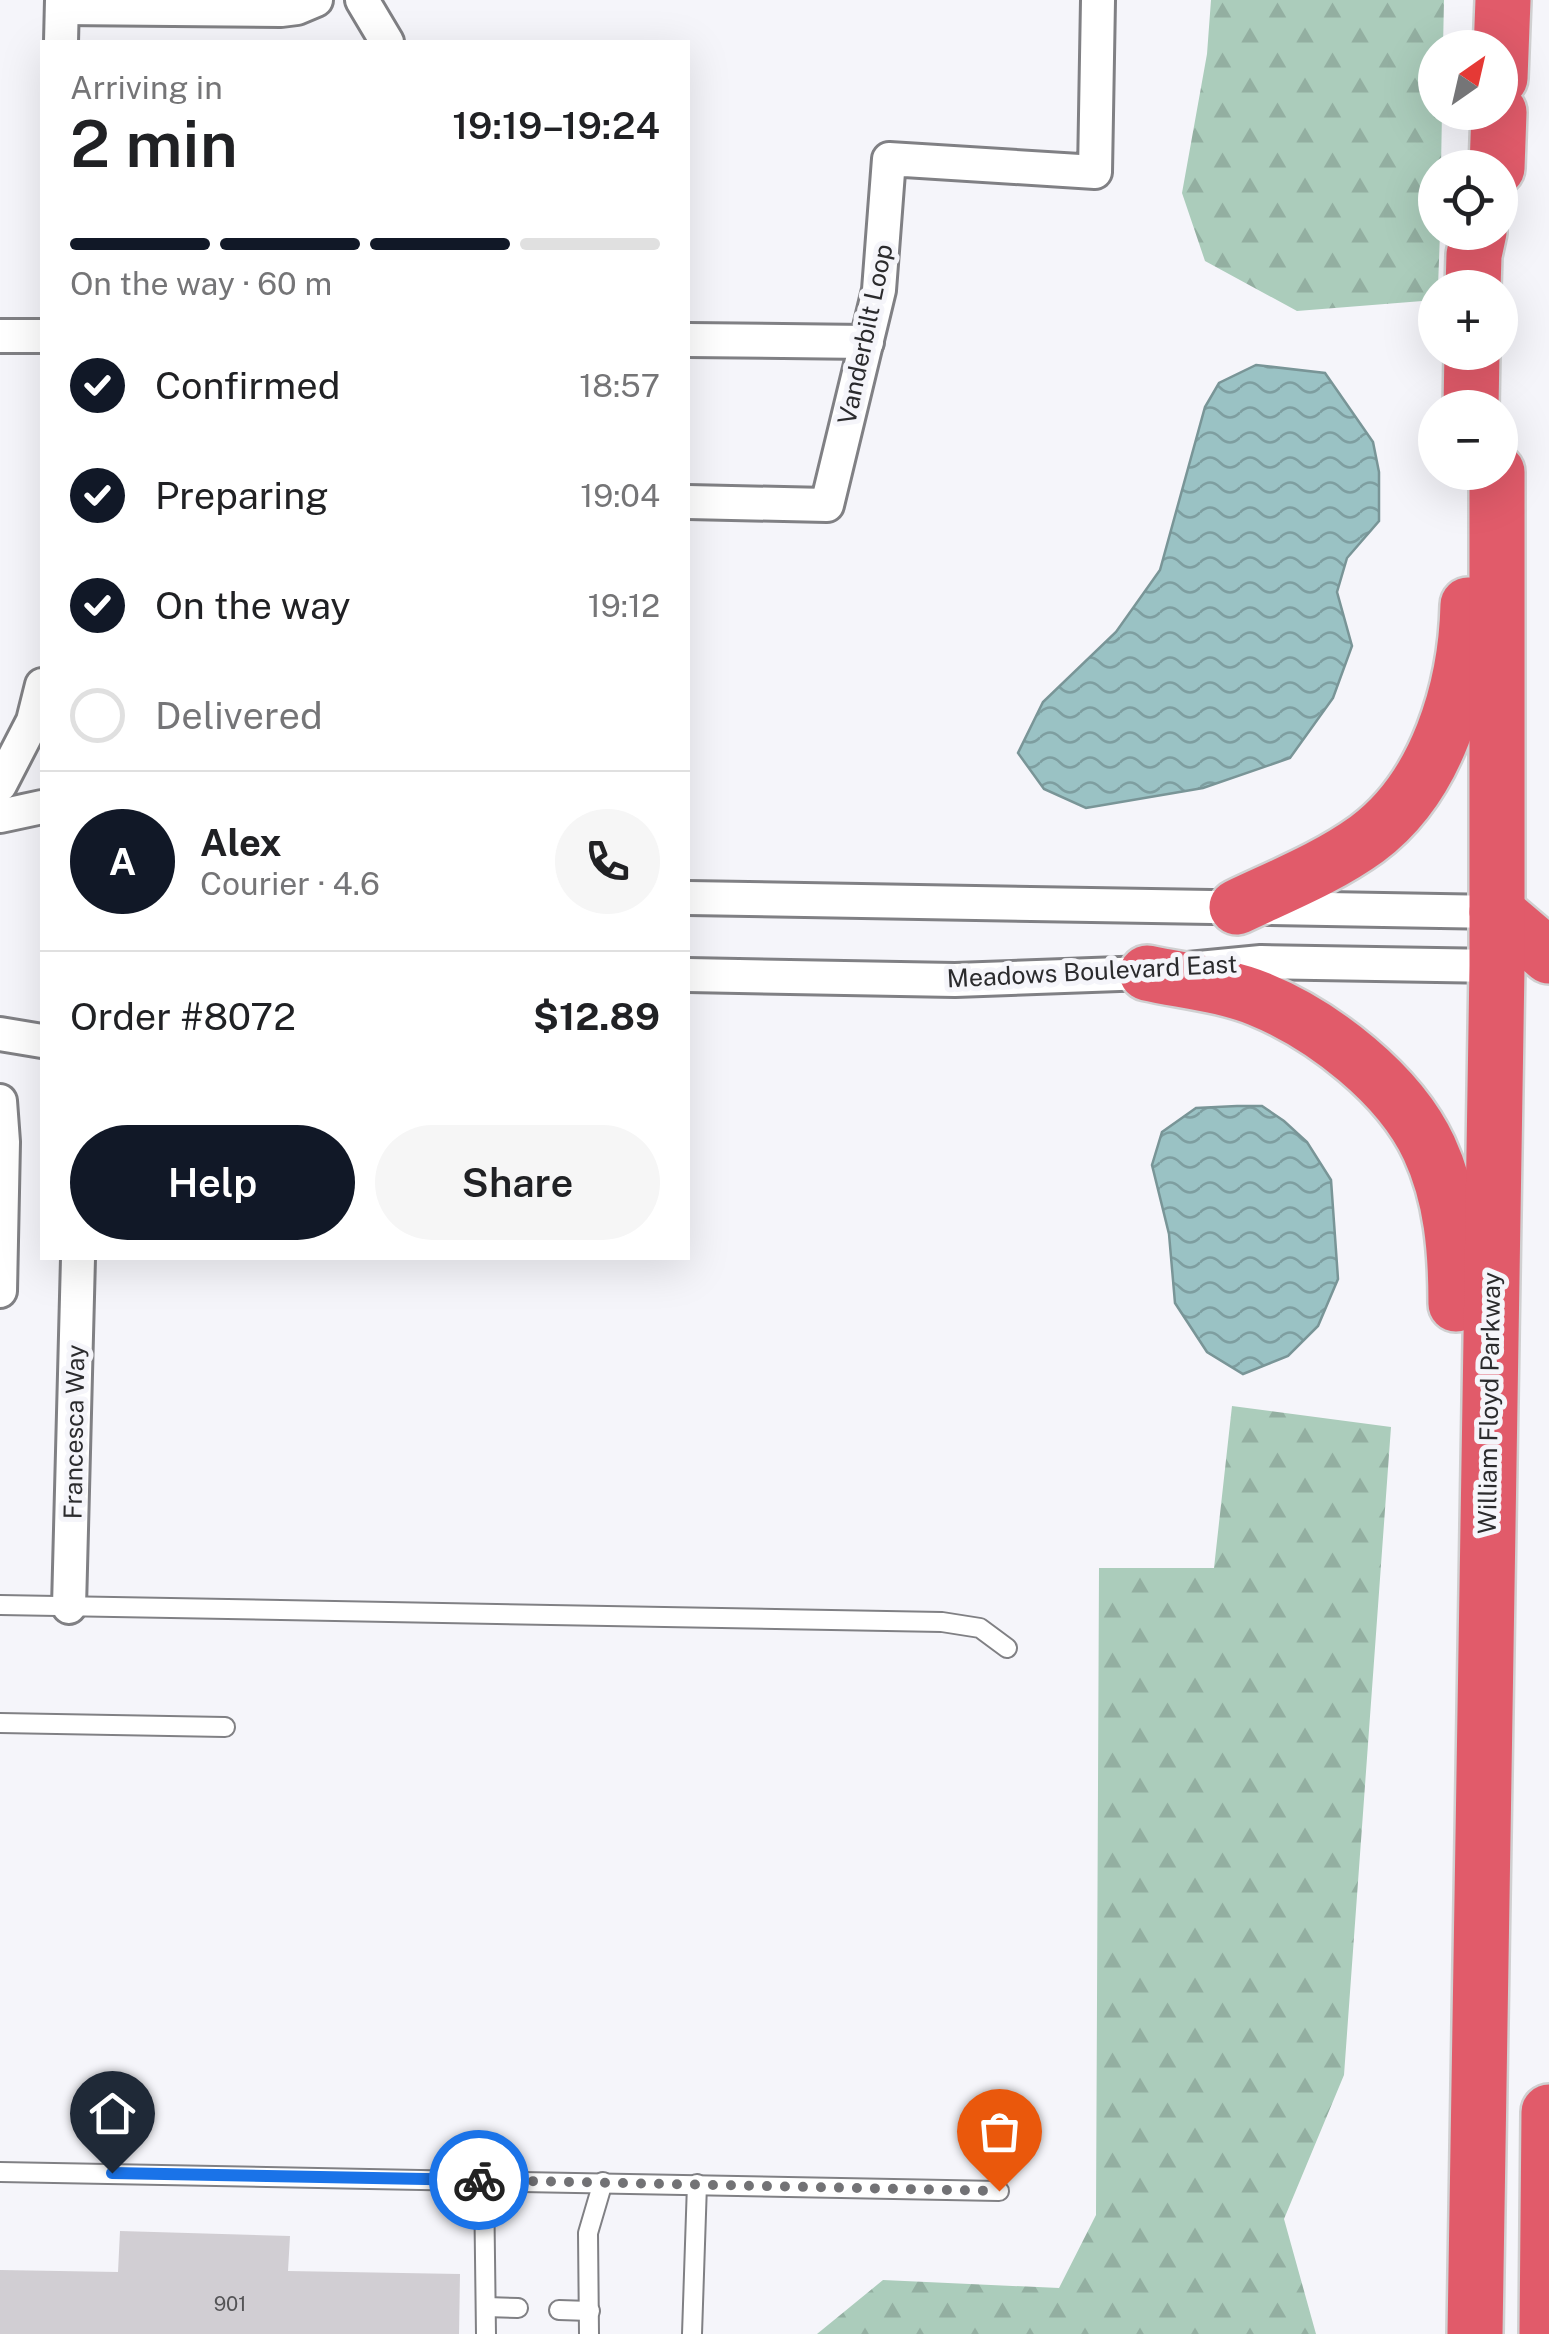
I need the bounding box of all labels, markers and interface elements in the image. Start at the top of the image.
north arrow [1418,30,1518,130]
map controls [1418,30,1518,490]
text: Arriving in [70,69,223,106]
text: 19:19–19:24 [452,103,660,148]
text: 2 min [70,105,238,182]
button: locate [1418,150,1518,250]
street label: Vanderbilt Loop [831,241,899,427]
text: On the way · 60 m [70,265,332,302]
button: + [1418,270,1518,370]
icon: check [70,358,125,413]
text: Confirmed [155,363,340,408]
text: 18:57 [579,367,660,404]
button: − [1418,390,1518,490]
icon: check [70,468,125,523]
text: Preparing [155,473,329,518]
text: 19:04 [580,477,660,514]
icon: check [70,578,125,633]
text: On the way [155,583,351,628]
text: 19:12 [588,587,660,624]
text: Delivered [155,693,323,738]
button: phone [555,809,660,914]
text: Alex [200,820,282,865]
text: A [109,839,136,884]
text: Courier · 4.6 [200,865,380,902]
street label: Meadows Boulevard East [946,948,1238,994]
text: Order #8072 [70,994,296,1039]
text: $12.89 [533,994,660,1039]
button: Help [70,1125,355,1240]
button: Share [375,1125,660,1240]
street label: William Floyd Parkway [1472,1272,1506,1534]
street label: Francesca Way [57,1344,91,1520]
pin [70,2071,155,2174]
icon: home [85,2086,140,2141]
pin [957,2089,1042,2192]
icon: bag [972,2104,1027,2159]
courier [429,2130,529,2230]
icon: bike [452,2153,507,2208]
house number: 901 [214,2292,246,2316]

